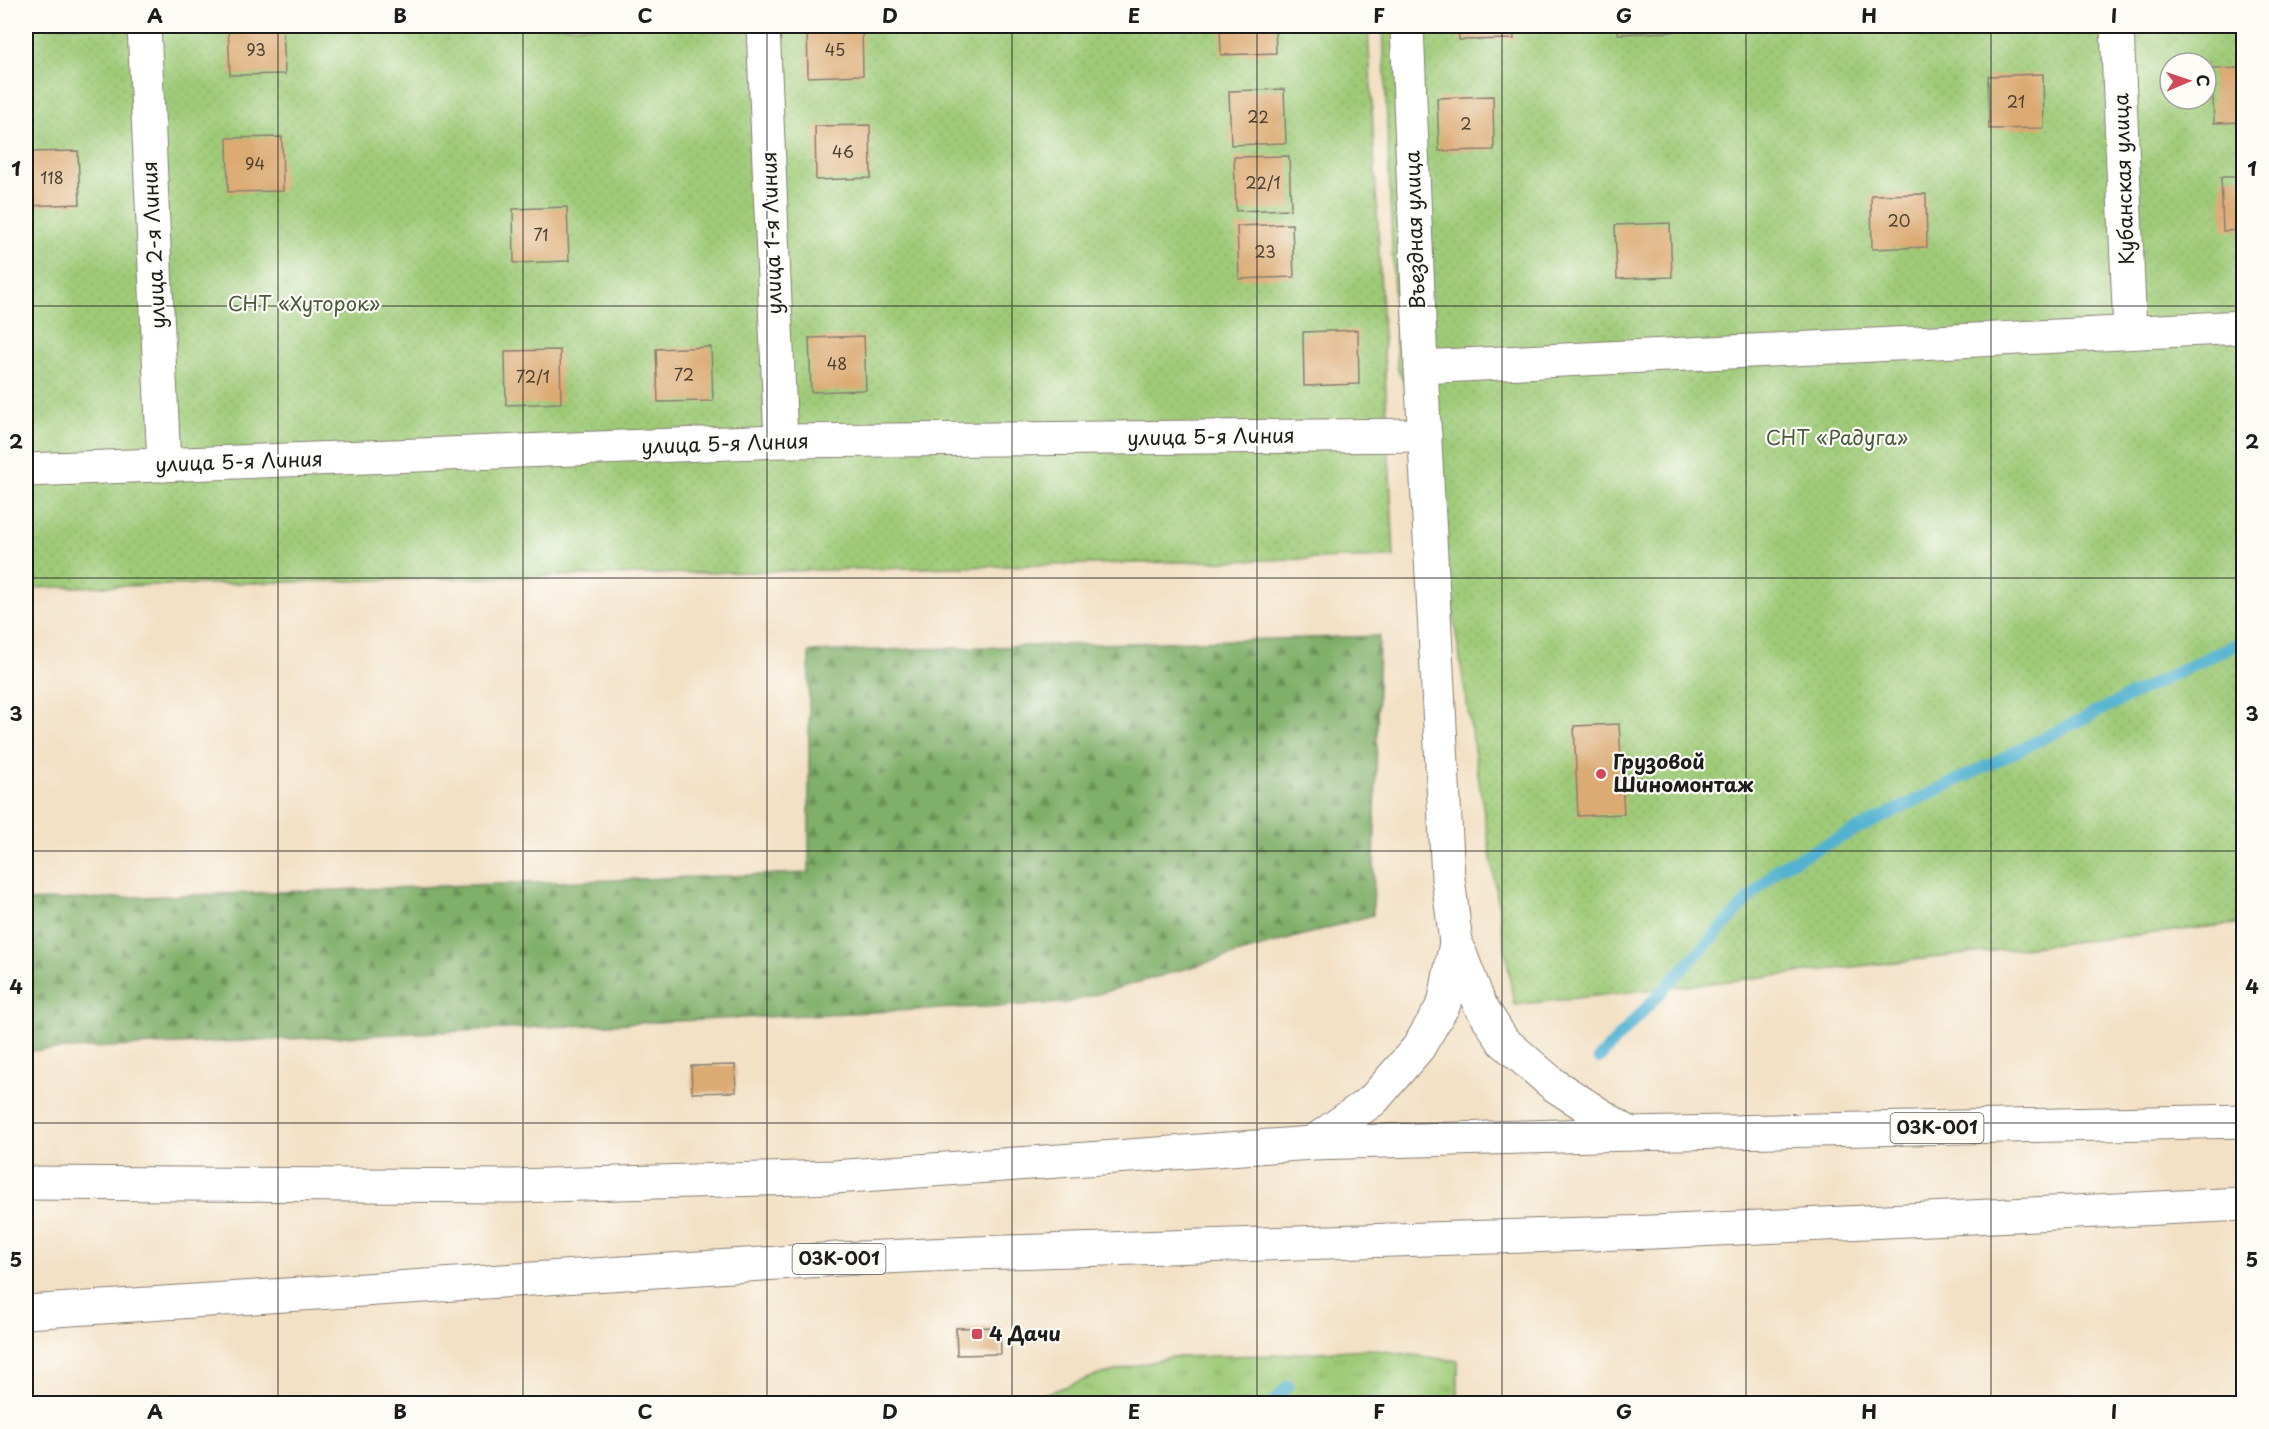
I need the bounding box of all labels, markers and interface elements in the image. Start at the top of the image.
text: A [147,0,163,30]
text: B [393,0,407,30]
text: C [637,0,653,30]
text: D [882,0,898,30]
text: E [1128,0,1140,30]
text: F [1373,0,1385,30]
text: G [1616,0,1632,30]
text: H [1861,0,1877,30]
text: I [2111,0,2117,30]
house number: 93 [246,37,266,61]
house number: 45 [825,37,845,61]
north arrow [2158,51,2218,111]
text: С [2192,74,2216,87]
house number: 21 [2007,89,2025,113]
street label: Кубанская улица [2105,92,2141,265]
house number: 22 [1247,104,1269,128]
house number: 2 [1460,111,1472,135]
house number: 46 [832,139,854,163]
street label: Въездная улица [1396,150,1432,310]
house number: 94 [245,151,265,175]
street label: улица 1-я Линия [753,151,789,315]
text: 1 [11,153,21,183]
text: 1 [2247,153,2257,183]
street label: улица 2-я Линия [134,160,172,330]
house number: 118 [40,165,64,189]
house number: 22/1 [1245,170,1281,194]
house number: 20 [1888,208,1910,232]
house number: 71 [534,222,549,246]
house number: 23 [1254,239,1276,263]
park label: СНТ «Хуторок» [228,288,380,318]
house number: 48 [827,351,847,375]
house number: 72 [674,362,694,386]
house number: 72/1 [516,364,550,388]
street label: улица 5-я Линия [1127,420,1295,452]
park label: СНТ «Радуга» [1766,422,1908,452]
street label: улица 5-я Линия [641,425,809,461]
text: 2 [9,426,23,456]
text: 2 [2245,426,2259,456]
street label: улица 5-я Линия [155,443,323,479]
text: 3 [9,698,23,728]
text: 3 [2245,698,2259,728]
place label: Грузовой Шиномонтаж [1613,746,1754,799]
marker: Грузовой Шиномонтаж [1594,767,1608,781]
text: 4 [9,971,23,1001]
text: 4 [2245,971,2259,1001]
road number: 03К-001 [1890,1113,1984,1143]
text: 5 [10,1244,22,1274]
road number: 03К-001 [792,1244,886,1274]
text: 5 [2246,1244,2258,1274]
place label: 4 Дачи [989,1318,1061,1348]
marker: 4 Дачи [970,1327,984,1341]
text: A [147,1396,163,1426]
text: B [393,1396,407,1426]
text: C [637,1396,653,1426]
text: D [882,1396,898,1426]
text: E [1128,1396,1140,1426]
text: F [1373,1396,1385,1426]
text: G [1616,1396,1632,1426]
text: H [1861,1396,1877,1426]
text: I [2111,1396,2117,1426]

